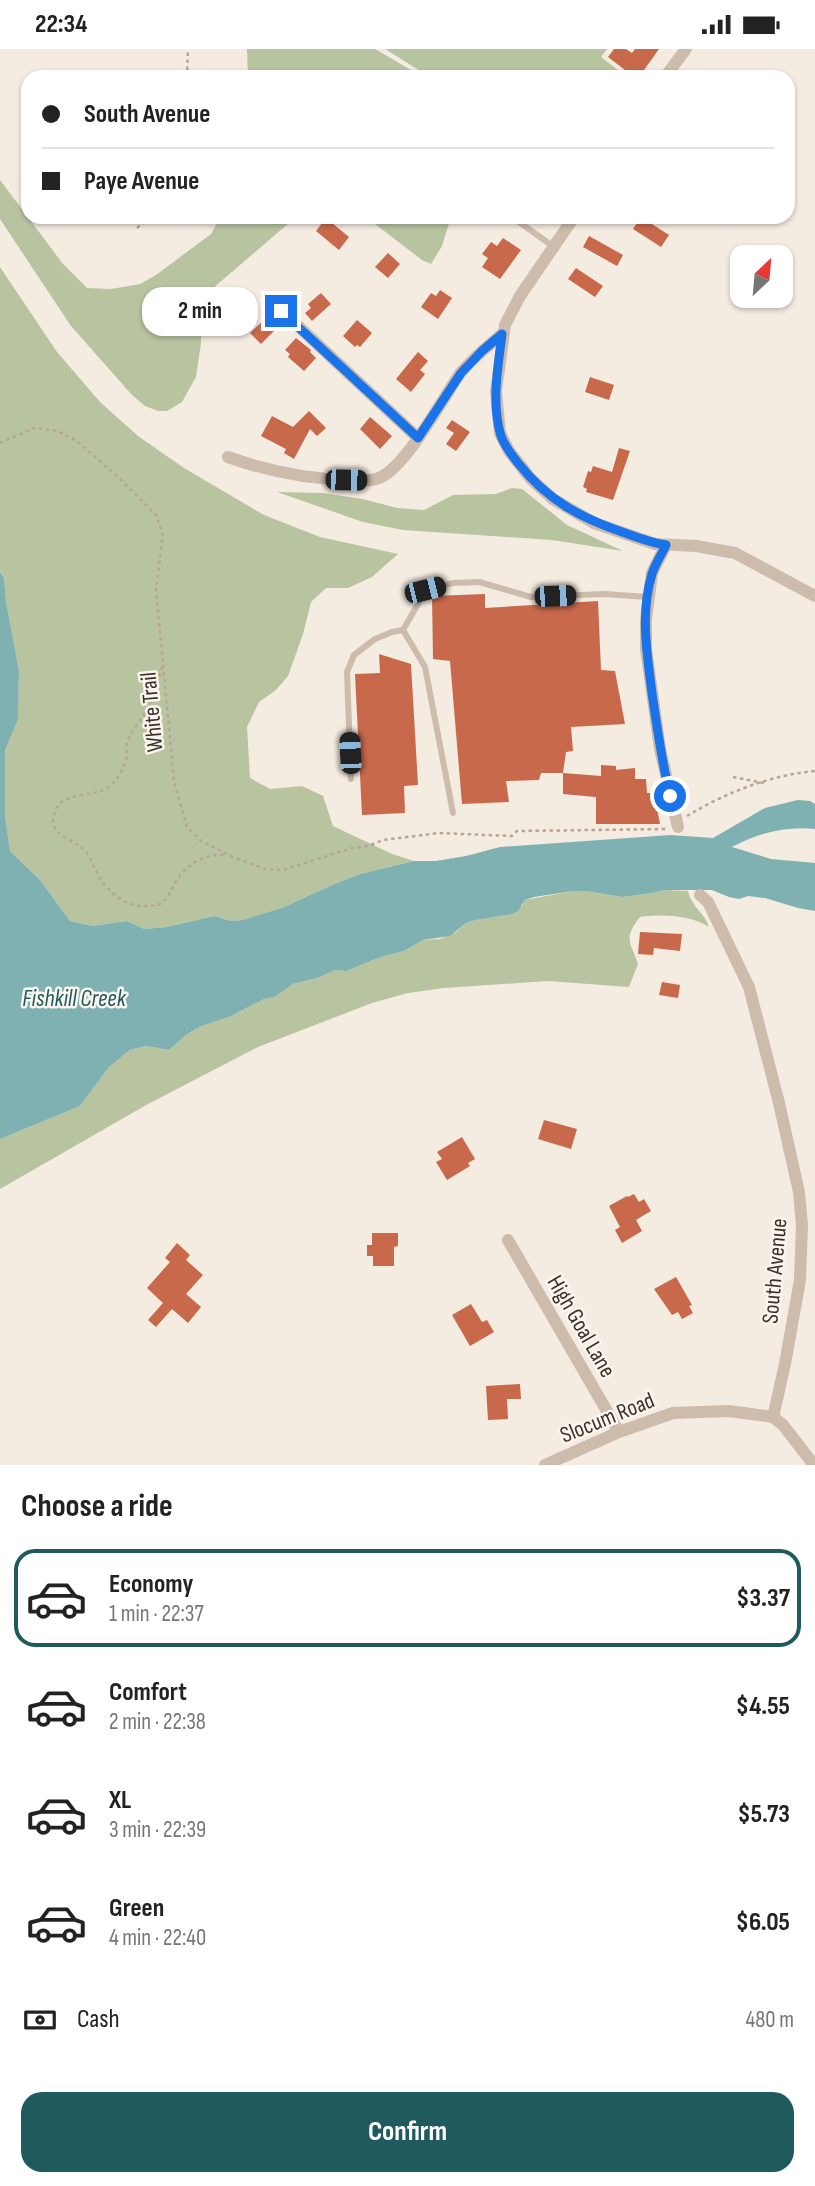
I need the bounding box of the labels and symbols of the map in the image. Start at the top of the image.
north arrow [730,245,793,308]
callout: 2 min [141,287,256,335]
route end [265,295,297,327]
car [325,469,368,491]
car [403,575,448,605]
car [534,585,577,607]
street label: White Trail [135,671,169,753]
car [339,731,362,775]
route start [654,780,686,812]
water label: Fishkill Creek [22,984,127,1013]
street label: South Avenue [756,1217,794,1325]
street label: High Goal Lane [541,1271,621,1382]
street label: Slocum Road [556,1386,659,1449]

